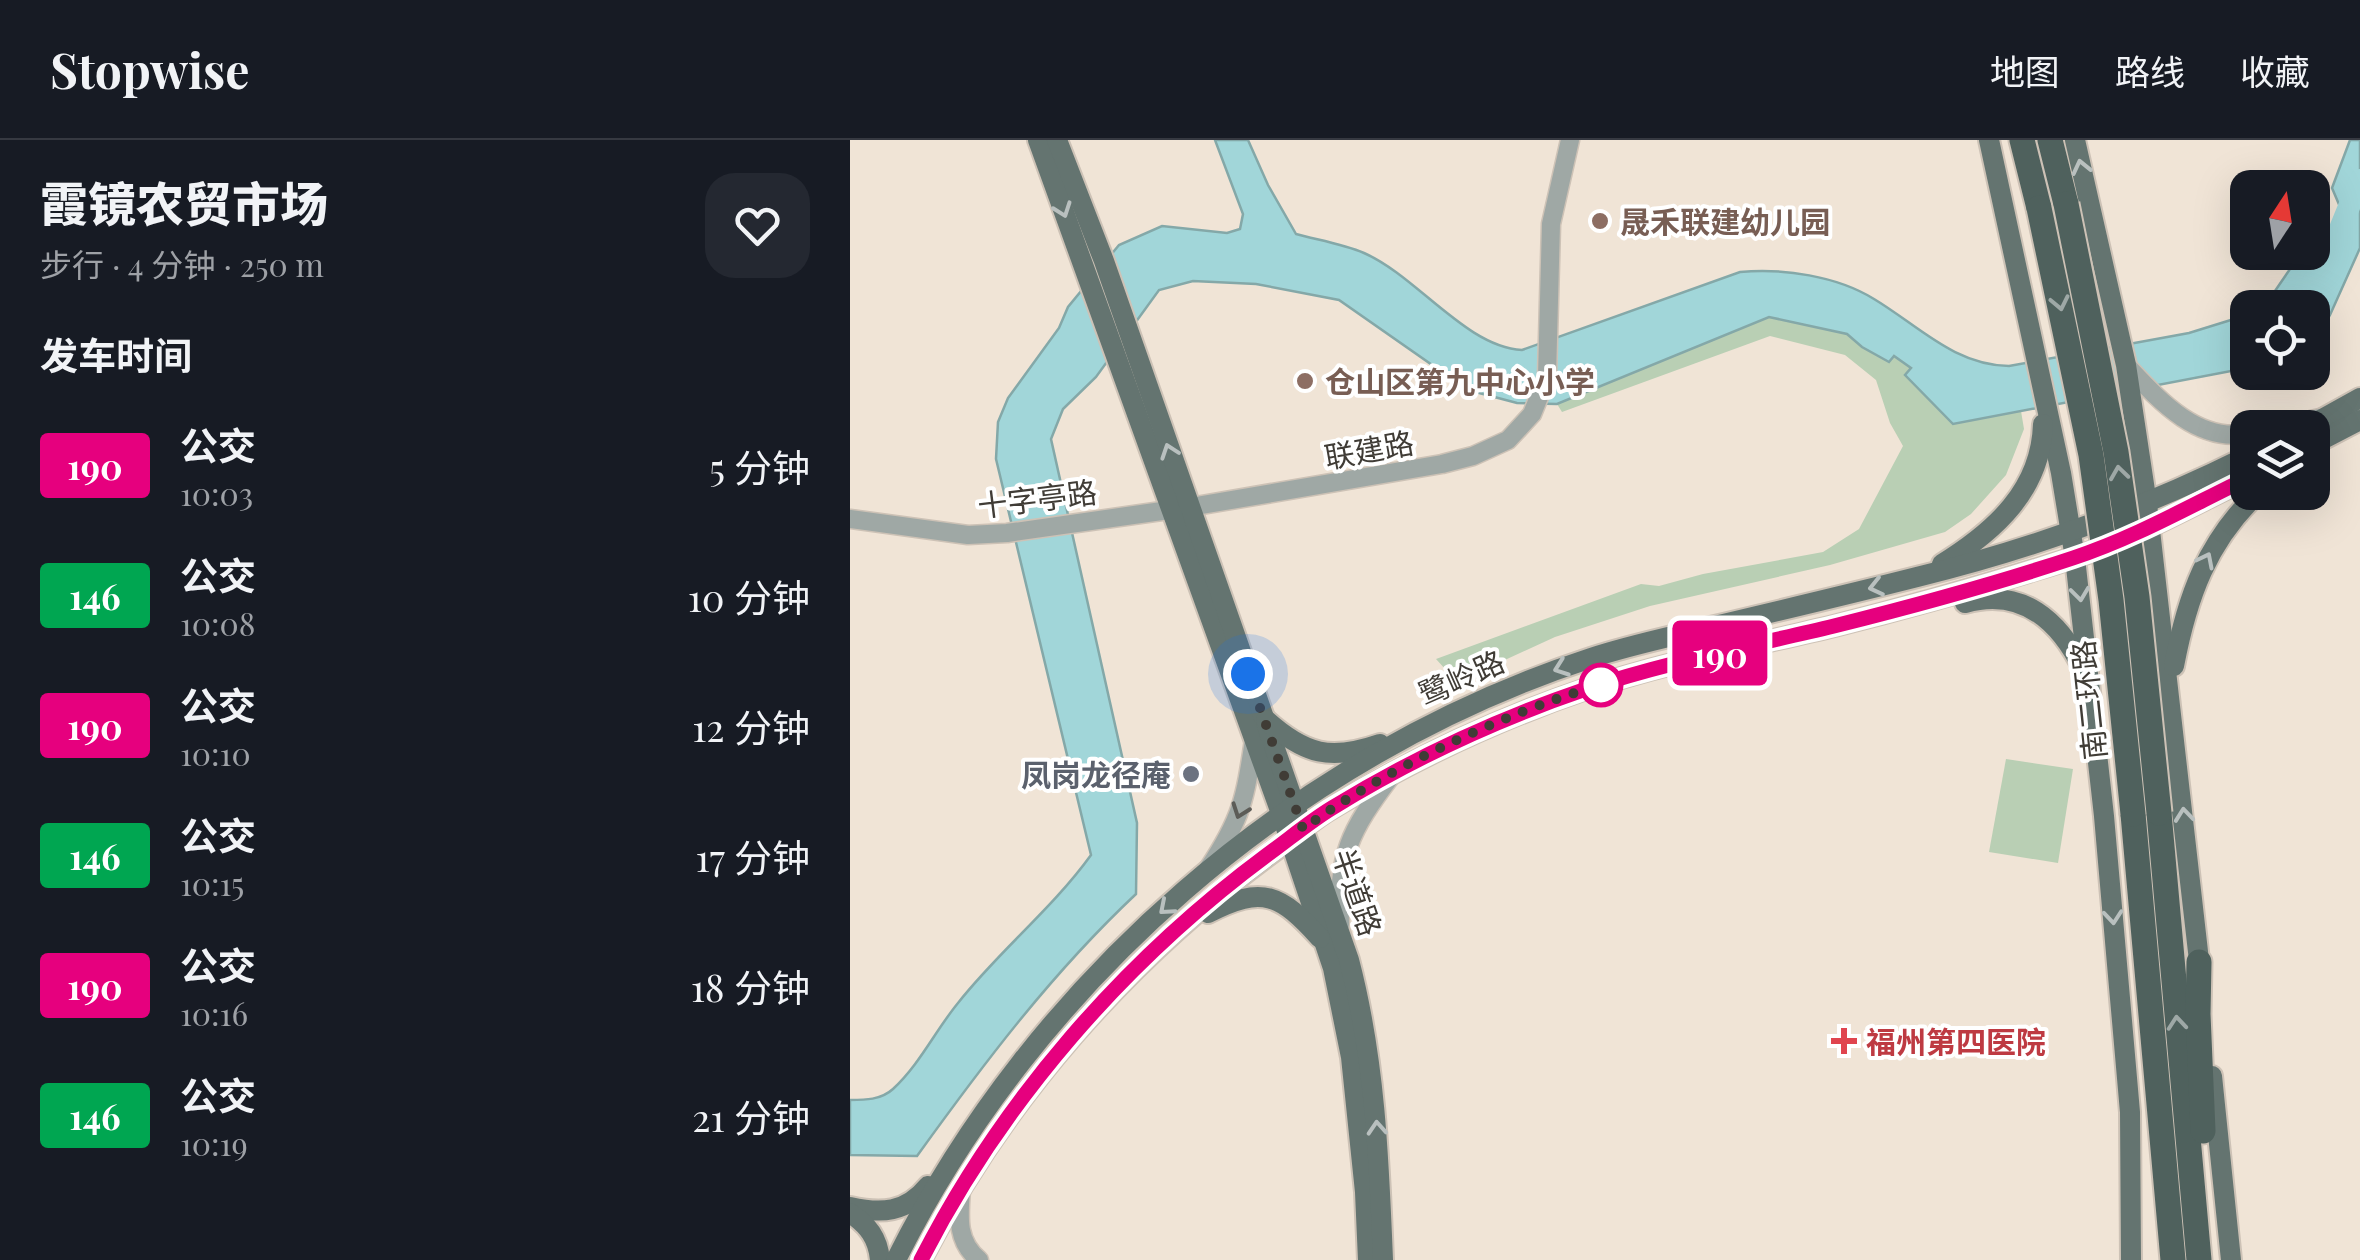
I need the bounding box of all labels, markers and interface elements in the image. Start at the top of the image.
text: Stopwise [50,37,249,101]
text: 地图 [1990,47,2060,94]
text: 路线 [2115,47,2185,94]
text: 收藏 [2240,47,2310,94]
one-way arrow [2072,159,2093,176]
text: 霞镜农贸市场 [40,170,328,234]
north arrow [2230,170,2330,270]
map controls [2230,170,2330,510]
button: heart [705,173,810,278]
one-way arrow [1051,200,1072,217]
place label: 晟禾联建幼儿园 [1620,201,1830,241]
marker: 晟禾联建幼儿园 [1589,210,1611,232]
text: 步行 · 4 分钟 · 250 m [40,242,324,285]
button: locate [2230,290,2330,390]
one-way arrow [2048,294,2069,311]
text: 发车时间 [40,329,192,380]
place label: 仓山区第九中心小学 [1325,361,1595,401]
marker: 仓山区第九中心小学 [1294,370,1316,392]
button: layers [2230,410,2330,510]
text: 公交 [180,419,256,470]
street label: 联建路 [1321,421,1417,477]
text: 5 分钟 [709,441,810,492]
text: 190 [67,442,123,489]
one-way arrow [1161,444,1181,461]
one-way arrow [2109,464,2130,481]
text: 10:03 [180,471,253,514]
street label: 十字亭路 [975,471,1099,525]
text: 公交 [180,549,256,600]
one-way arrow [2194,553,2213,571]
text: 10 分钟 [688,571,810,622]
text: 146 [69,572,121,619]
one-way arrow [1867,575,1884,596]
one-way arrow [2068,586,2089,602]
text: 10:08 [180,601,255,644]
line badge: 190 [1662,620,1778,686]
text: 190 [1692,630,1748,677]
street label: 南二环路 [2062,638,2114,762]
street label: 鹭岭路 [1412,640,1510,714]
your location [1223,649,1273,699]
one-way arrow [1553,657,1570,677]
unlabelled marker [1580,664,1622,706]
text: 公交 [180,679,256,730]
text: 12 分钟 [692,701,810,752]
text: 190 [67,702,123,749]
text: 10:10 [180,731,251,774]
place label: 凤岗龙径庵 [1021,754,1171,794]
marker: 凤岗龙径庵 [1180,763,1202,785]
one-way arrow [1231,802,1252,819]
one-way arrow [2174,807,2195,823]
text: 公交 [180,809,256,860]
text: 17 分钟 [695,831,810,882]
text: 146 [69,832,121,879]
street label: 半道路 [1324,843,1392,941]
text: 10:15 [180,861,244,904]
one-way arrow [1160,896,1178,914]
one-way arrow [2102,910,2124,926]
text: 公交 [180,939,256,990]
text: 18 分钟 [691,961,810,1012]
text: 190 [67,962,123,1009]
text: 10:16 [180,991,248,1034]
one-way arrow [2167,1015,2189,1031]
place label: 福州第四医院 [1866,1021,2046,1061]
marker: 福州第四医院 [1831,1028,1857,1054]
text: 公交 [180,1069,256,1120]
text: 21 分钟 [692,1091,810,1142]
text: 146 [69,1092,121,1139]
one-way arrow [1367,1119,1388,1135]
text: 10:19 [180,1121,248,1164]

